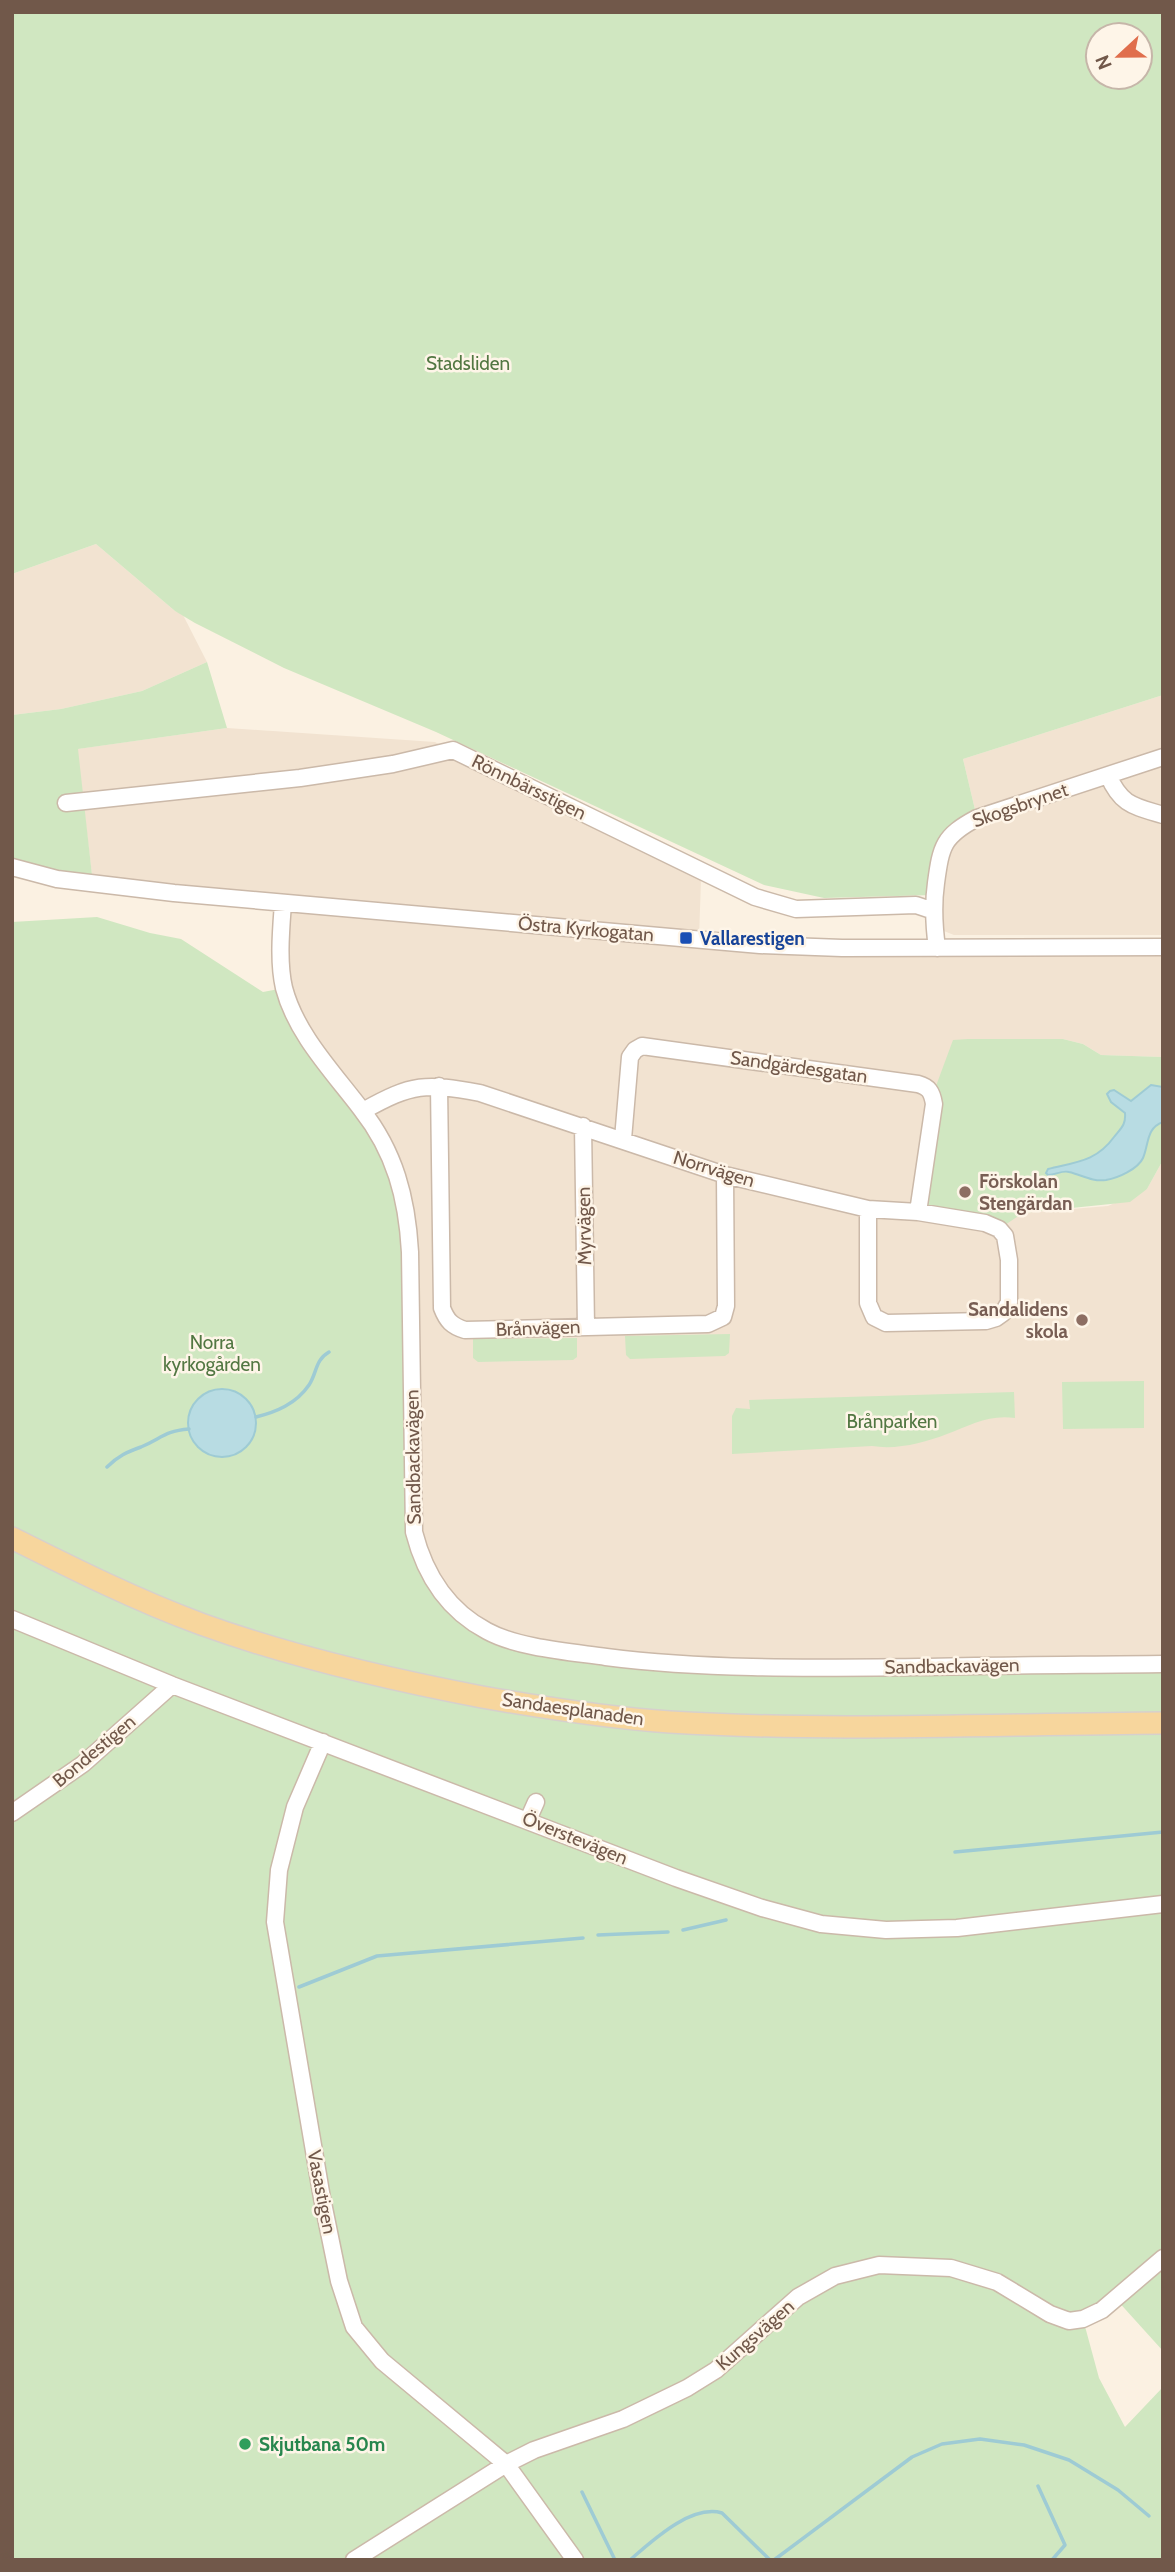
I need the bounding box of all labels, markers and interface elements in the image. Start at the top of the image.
north arrow [1084,21,1154,91]
text: N [1091,52,1117,73]
park label: Stadsliden [426,352,510,375]
street label: Rönnbärsstigen [468,749,590,825]
street label: Skogsbrynet [969,778,1071,832]
street label: Östra Kyrkogatan [517,912,655,946]
place label: Vallarestigen [700,927,805,950]
marker: Vallarestigen [678,930,694,946]
street label: Sandgärdesgatan [729,1046,869,1088]
street label: Norrvägen [671,1146,757,1192]
place label: Förskolan Stengärdan [979,1170,1072,1215]
marker: Förskolan Stengärdan [957,1184,973,1200]
street label: Myrvägen [572,1186,596,1266]
place label: Sandalidens skola [968,1298,1069,1343]
marker: Sandalidens skola [1074,1312,1090,1328]
street label: Brånvägen [495,1315,581,1341]
park label: Norra kyrkogården [163,1331,261,1376]
street label: Sandbackavägen [400,1389,426,1525]
park label: Brånparken [847,1410,938,1433]
street label: Sandbackavägen [884,1653,1020,1679]
street label: Sandaesplanaden [501,1688,645,1730]
street label: Bondestigen [48,1710,140,1792]
street label: Överstevägen [519,1806,631,1870]
street label: Vasastigen [303,2148,341,2236]
street label: Kungsvägen [711,2295,799,2375]
place label: Skjutbana 50m [259,2433,385,2456]
marker: Skjutbana 50m [237,2436,253,2452]

